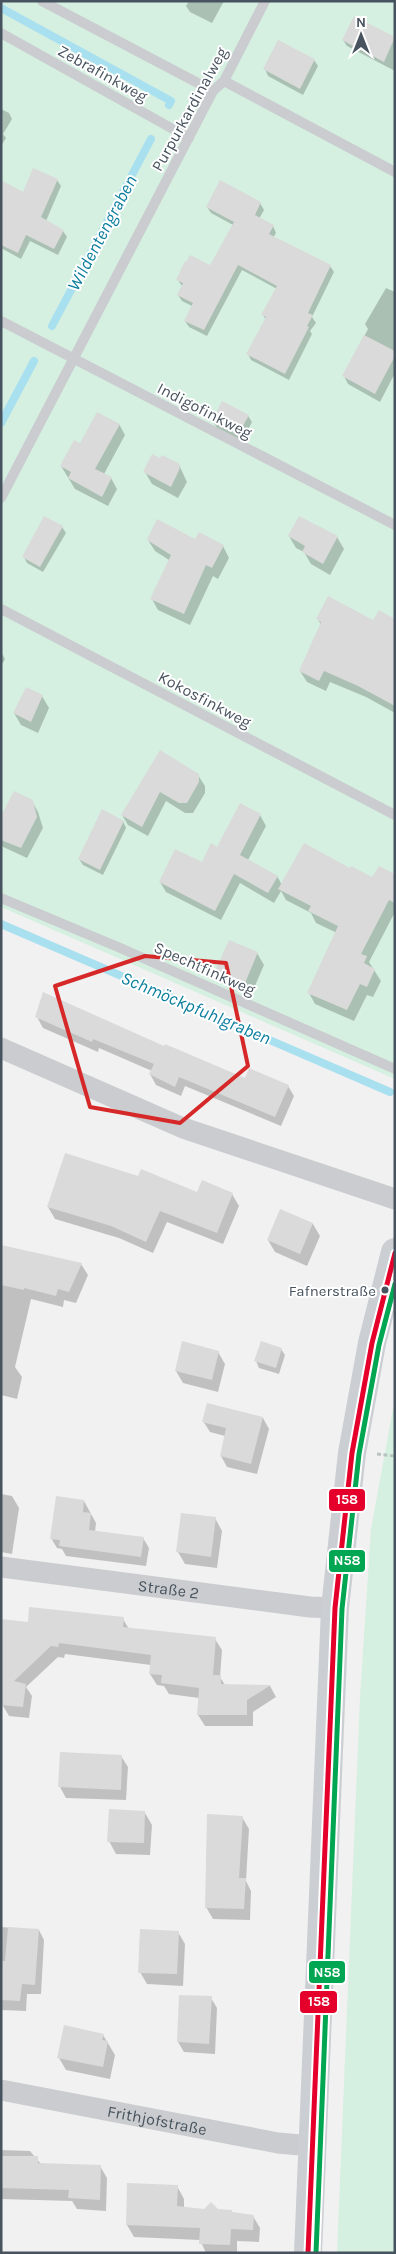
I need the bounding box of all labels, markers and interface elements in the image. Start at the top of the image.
north arrow [336,10,386,60]
text: N [356,14,366,31]
street label: Zebrafinkweg [55,41,151,106]
street label: Purpurkardinalweg [147,44,231,175]
water label: Wildentengraben [62,171,142,295]
street label: Indigofinkweg [154,378,255,443]
street label: Kokosfinkweg [155,667,254,732]
street label: Spechtfinkweg [151,938,258,999]
water label: Schmöckpfuhlgraben [118,966,274,1050]
place label: Fafnerstraße [289,1282,376,1300]
marker: Fafnerstraße [380,1285,390,1295]
line badge: 158 [328,1488,366,1512]
text: 158 [336,1491,358,1508]
line badge: N58 [328,1549,366,1573]
text: N58 [333,1552,361,1569]
street label: Straße 2 [137,1576,200,1603]
line badge: N58 [308,1960,346,1984]
text: N58 [313,1964,341,1981]
line badge: 158 [299,1990,338,2014]
text: 158 [308,1993,330,2010]
street label: Frithjofstraße [106,2102,208,2139]

